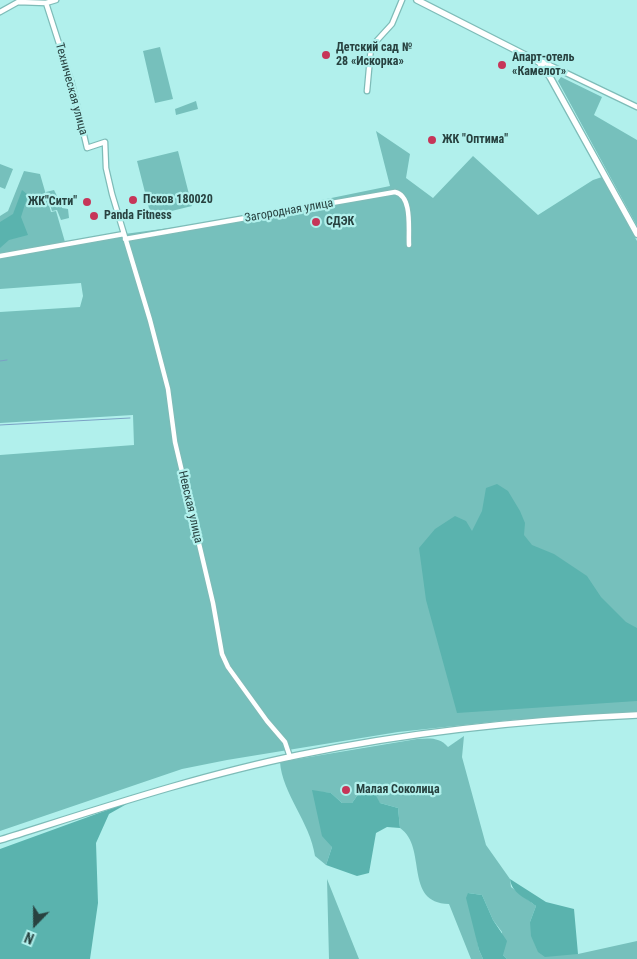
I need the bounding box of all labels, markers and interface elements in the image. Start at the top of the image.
street label: Техническая улица [52,41,90,137]
place label: Детский сад № 28 «Искорка» [336,41,412,69]
marker: Детский сад № 28 «Искорка» [320,49,332,61]
place label: Апарт-отель «Камелот» [512,51,575,79]
marker: Апарт-отель «Камелот» [496,59,508,71]
place label: ЖК "Оптима" [442,133,508,147]
marker: ЖК "Оптима" [426,134,438,146]
place label: Псков 180020 [143,193,213,207]
marker: Псков 180020 [127,194,139,206]
place label: ЖК"Сити" [28,195,77,209]
marker: ЖК"Сити" [81,196,93,208]
street label: Загородная улица [244,196,334,226]
place label: Panda Fitness [104,209,172,223]
marker: Panda Fitness [88,210,100,222]
place label: СДЭК [326,215,354,229]
marker: СДЭК [310,216,322,228]
street label: Невская улица [175,469,205,545]
place label: Малая Соколица [356,783,440,797]
marker: Малая Соколица [340,784,352,796]
north arrow [10,899,60,949]
text: N [22,929,36,947]

